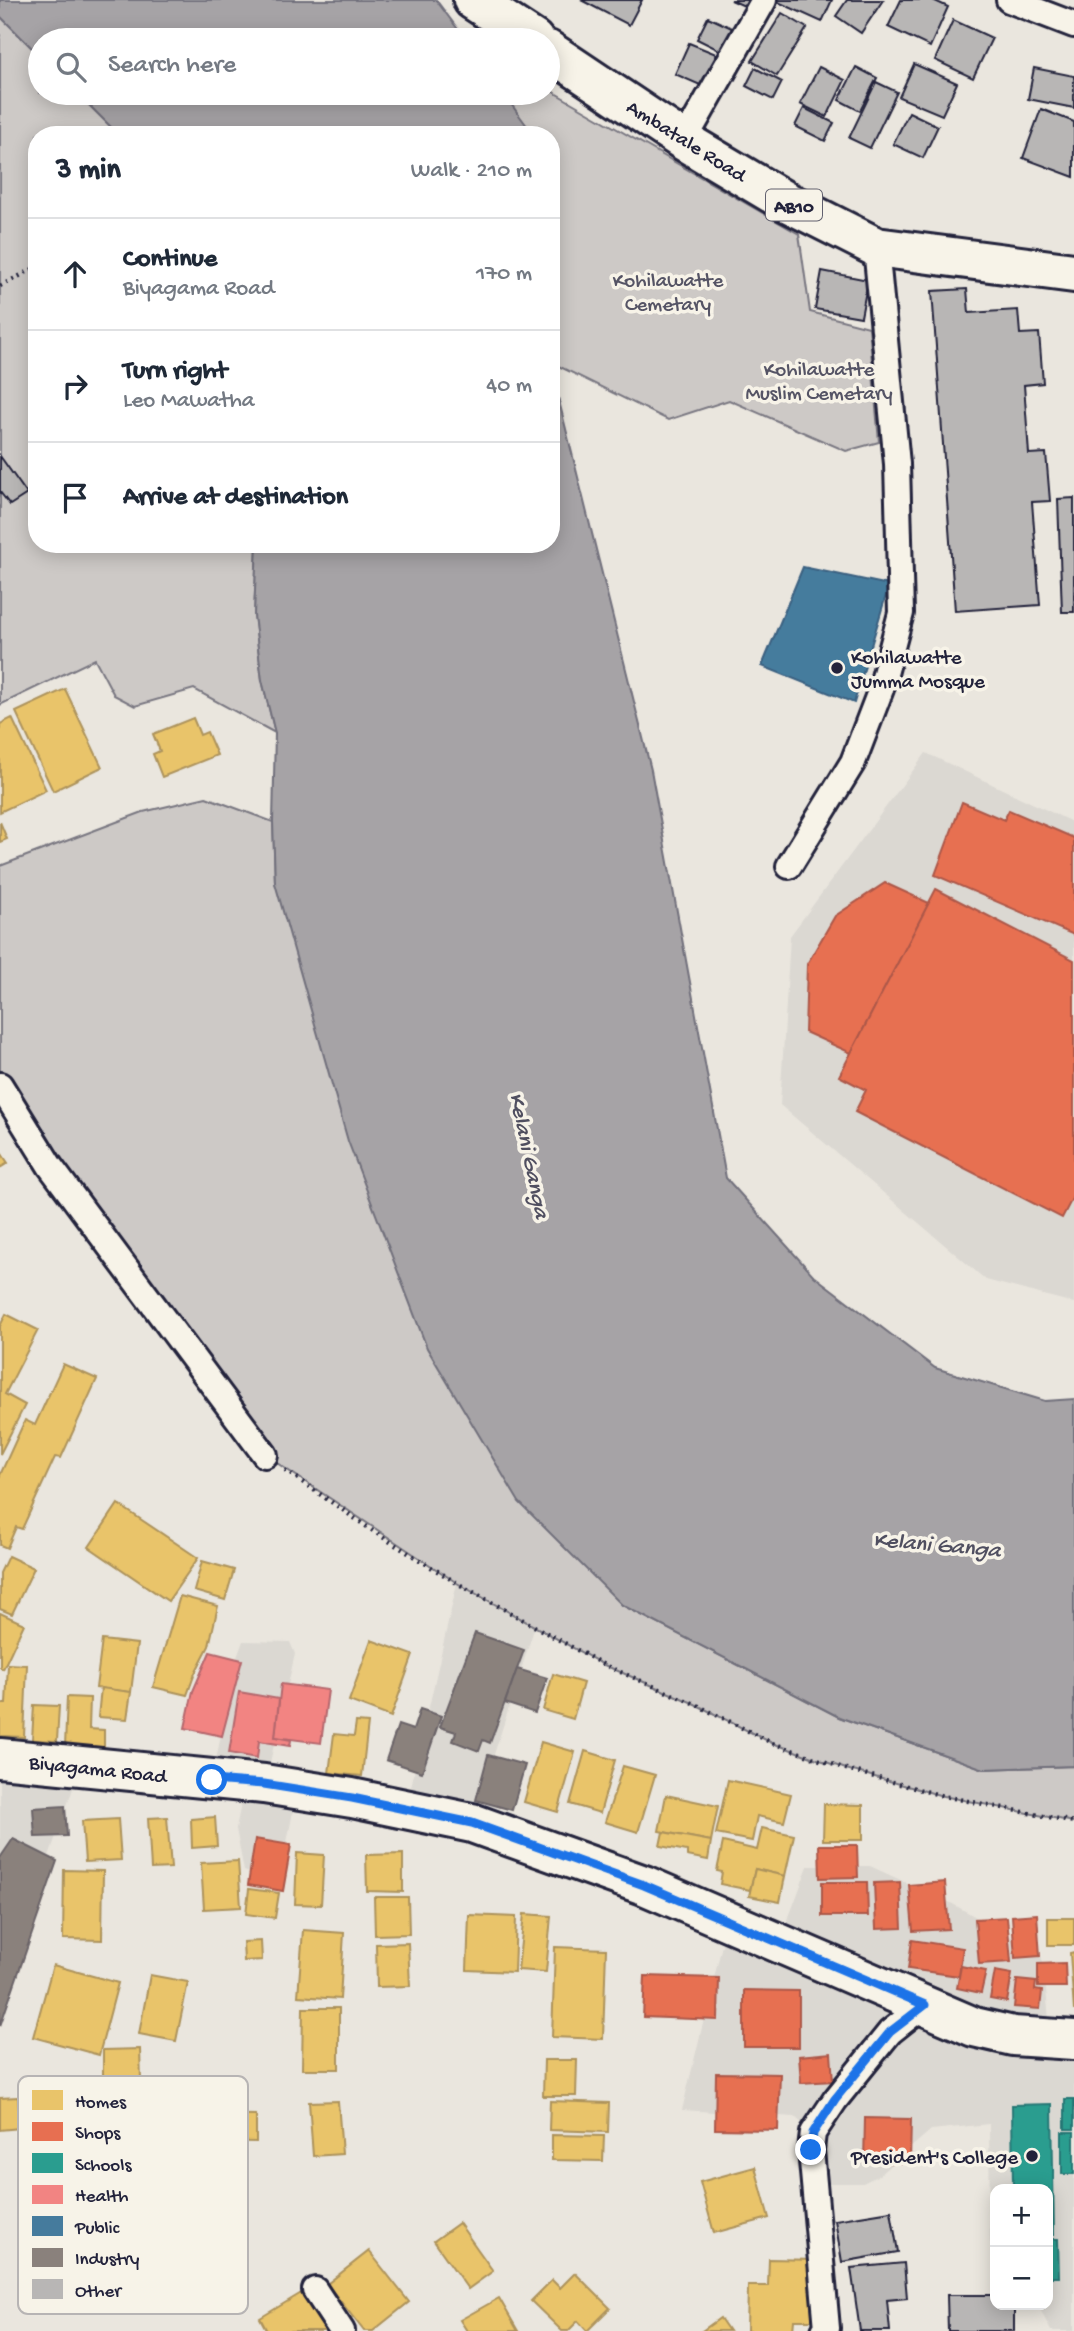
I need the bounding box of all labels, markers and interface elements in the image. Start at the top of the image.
search box [28,28,560,105]
icon: search [52,48,90,86]
text: Search here [108,51,236,82]
street label: Ambatale Road [621,96,751,191]
text: 3 min [56,154,121,189]
text: Walk · 210 m [411,158,532,185]
road number: AB10 [766,190,822,220]
text: Continue [123,245,217,276]
icon: ahead [56,255,94,293]
text: 170 m [476,261,532,288]
park label: Kohilawatte Cemetary [613,270,724,319]
text: Biyagama Road [123,276,274,303]
text: Turn right [123,357,227,388]
park label: Kohilawatte Muslim Cemetary [745,359,893,408]
icon: right [56,367,94,405]
text: 40 m [486,373,532,400]
text: Leo Mawatha [123,388,255,415]
icon: arrive [56,479,94,517]
text: Arrive at destination [123,483,348,514]
place label: Kohilawatte Jumma Mosque [851,647,986,696]
marker: Kohilawatte Jumma Mosque [829,660,845,676]
water label: Kelani Ganga [501,1090,554,1222]
water label: Kelani Ganga [872,1527,1003,1566]
street label: Biyagama Road [27,1752,169,1791]
route start [196,1764,227,1795]
legend [18,2076,248,2314]
text: Homes [75,2092,127,2115]
text: Shops [75,2123,121,2146]
route end [795,2134,826,2165]
place label: President's College [850,2147,1019,2172]
marker: President's College [1024,2148,1040,2164]
text: Schools [75,2155,132,2178]
map controls [990,2184,1053,2310]
button: + [990,2184,1053,2247]
text: Health [75,2186,128,2209]
text: Public [74,2218,120,2241]
button: − [990,2247,1053,2310]
text: Industry [75,2249,140,2272]
text: Other [75,2281,123,2304]

